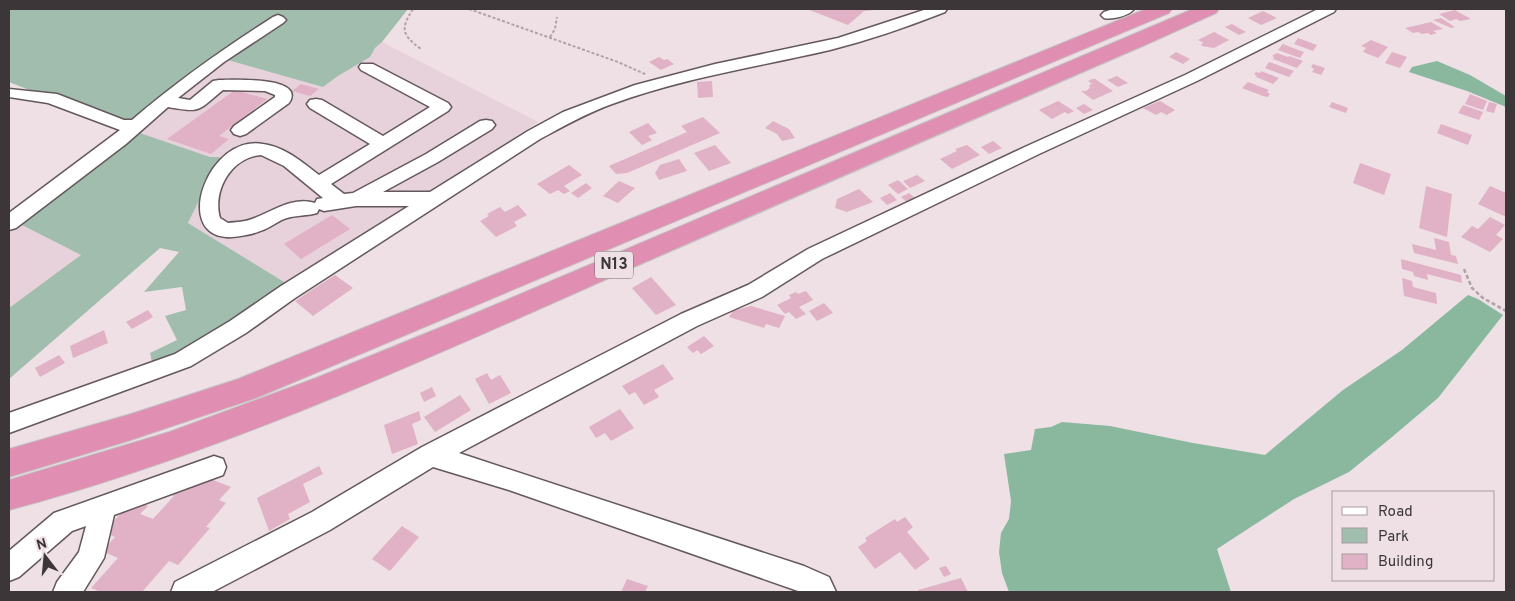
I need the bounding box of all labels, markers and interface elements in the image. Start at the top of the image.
road number: N13 [595,252,633,278]
legend [1332,491,1495,581]
text: Road [1378,503,1413,522]
text: Park [1378,528,1409,547]
north arrow [20,531,70,581]
text: N [35,535,49,555]
text: Building [1378,553,1433,572]

